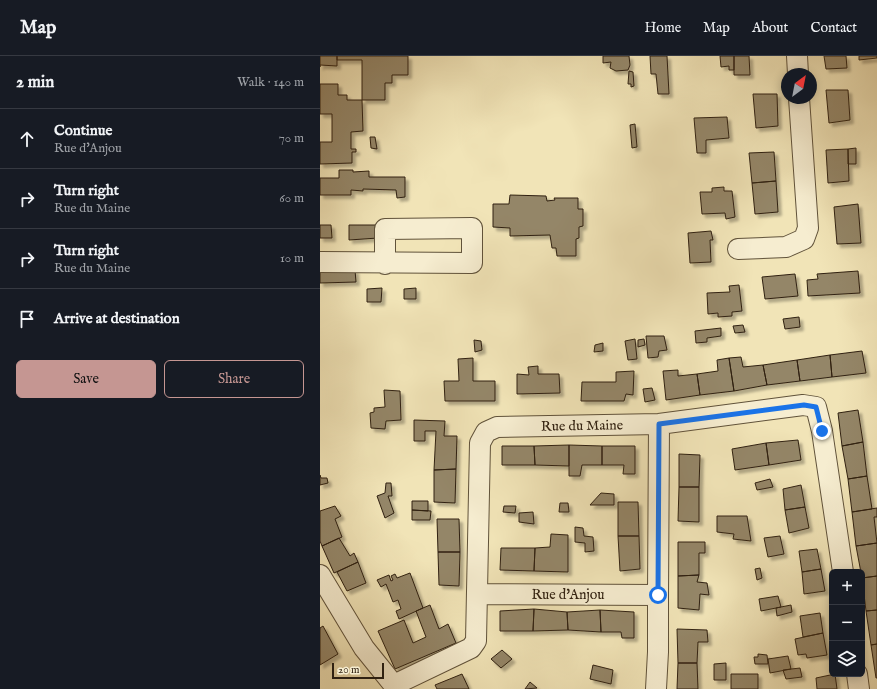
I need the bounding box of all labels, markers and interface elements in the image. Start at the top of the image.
text: Map [20,16,56,40]
text: Home [645,19,681,37]
text: Map [703,19,730,37]
text: About [752,19,788,37]
text: Contact [810,19,857,37]
north arrow [781,68,817,104]
text: 2 min [16,72,54,93]
text: Walk · 140 m [237,74,304,91]
text: Continue [54,121,112,140]
icon: ahead [16,128,38,150]
text: 70 m [279,130,304,147]
text: Rue d'Anjou [54,140,122,157]
text: Turn right [54,181,119,200]
icon: right [16,188,38,210]
text: 60 m [279,190,304,207]
text: Rue du Maine [54,200,130,217]
text: Turn right [54,241,119,260]
icon: right [16,248,38,270]
text: 10 m [280,250,304,267]
text: Rue du Maine [54,260,130,277]
icon: arrive [16,308,38,330]
text: Arrive at destination [54,309,180,328]
button: Save [16,360,156,398]
button: Share [164,360,304,398]
street label: Rue du Maine [541,416,624,436]
route end [813,422,831,440]
map controls [829,569,865,677]
button: + [829,569,865,605]
street label: Rue d'Anjou [531,586,605,604]
route start [649,586,667,604]
button: − [829,605,865,641]
button: layers [829,641,865,677]
scale bar [332,661,384,680]
text: 20 m [338,663,359,677]

